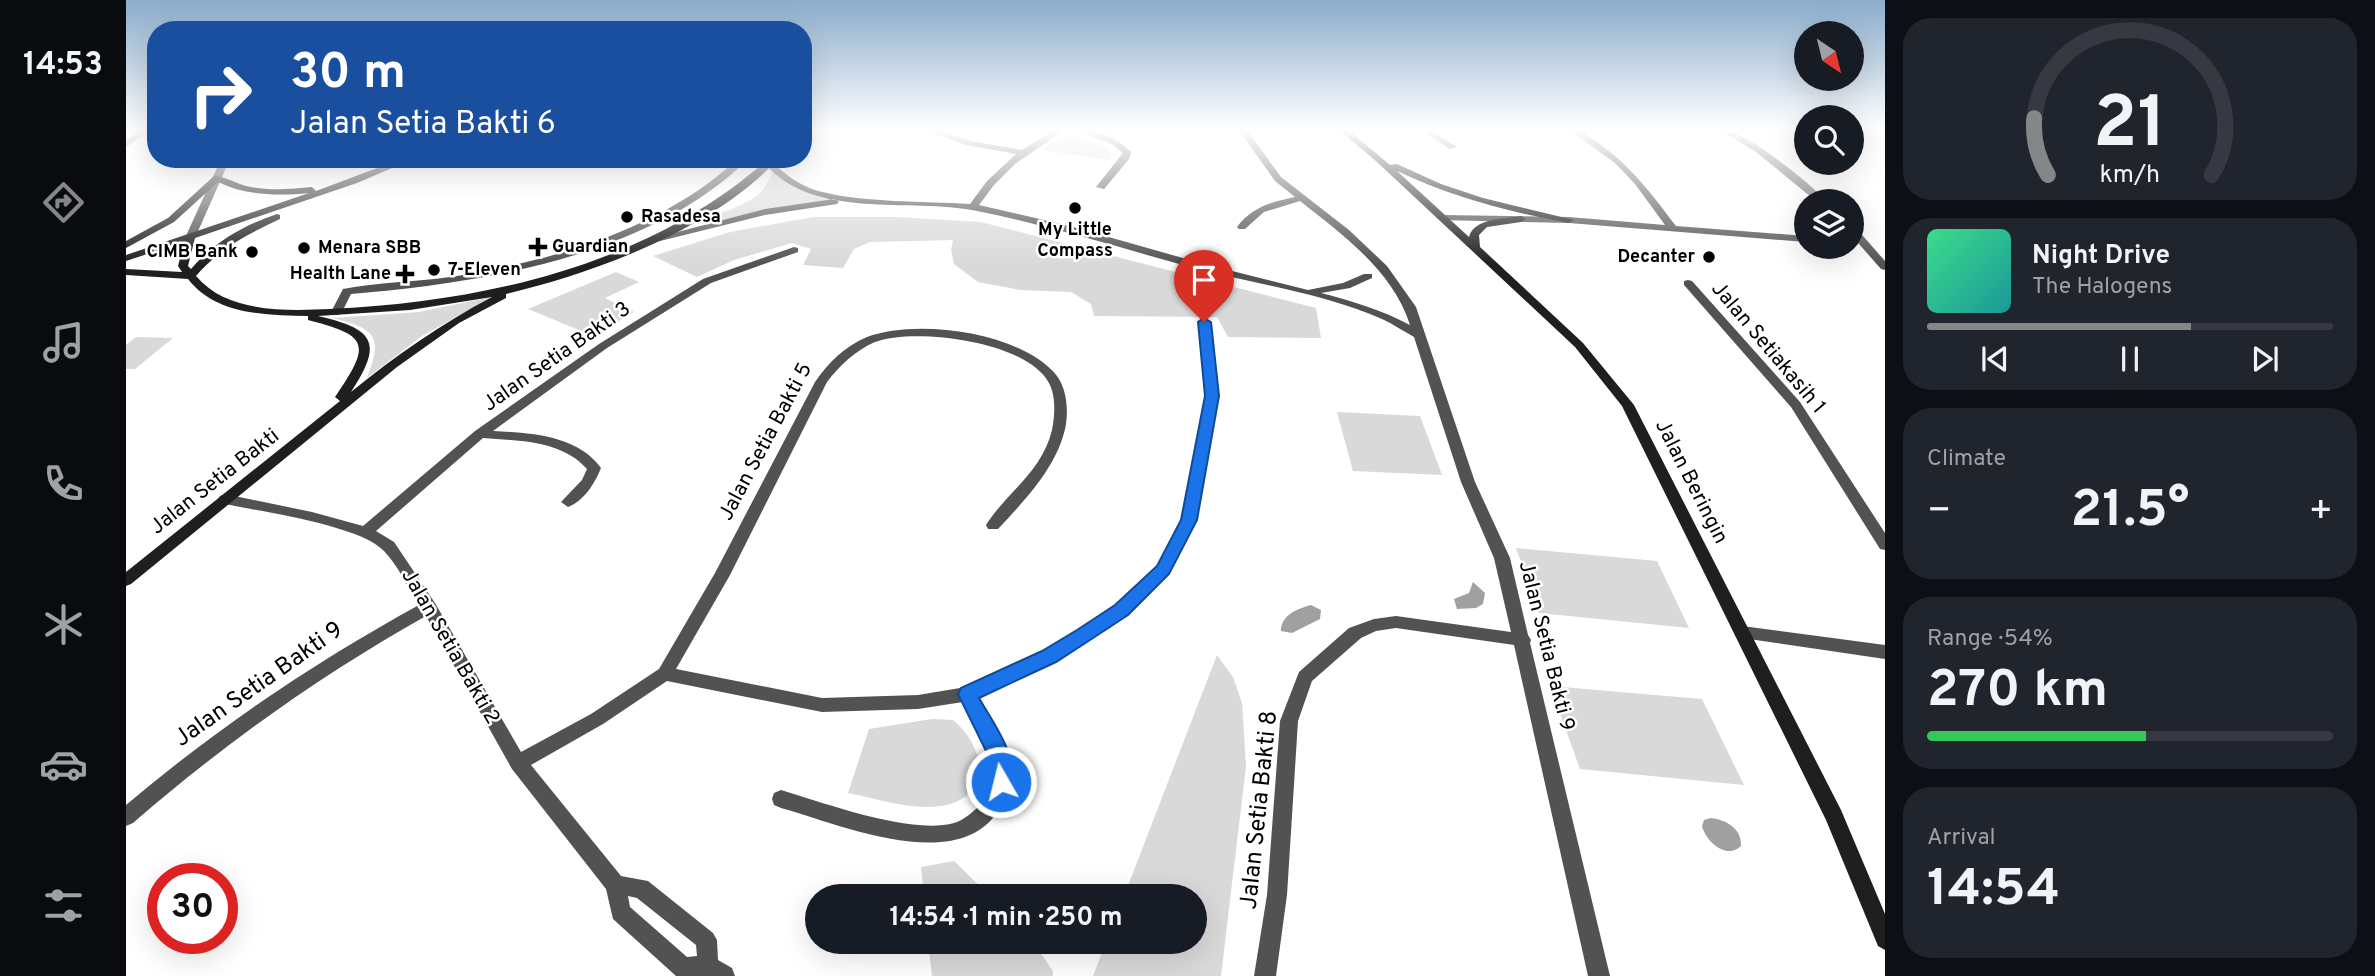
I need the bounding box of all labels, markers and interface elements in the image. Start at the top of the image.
north arrow [1794,21,1864,91]
map controls [1794,21,1864,259]
text: 30 m [290,44,406,106]
text: 14:53 [23,46,103,86]
icon: right [175,49,266,140]
text: 21 [2093,81,2167,173]
text: Jalan Setia Bakti 6 [290,105,556,145]
button: search [1794,105,1864,175]
text: km/h [2100,160,2160,192]
icon: directions [39,178,88,227]
button: layers [1794,189,1864,259]
marker: My Little Compass [1067,200,1083,216]
place label: Rasadesa [641,206,721,229]
marker: Rasadesa [619,209,635,225]
place label: My Little Compass [1037,219,1113,263]
place label: Guardian [552,236,628,259]
place label: Menara SBB [318,237,421,260]
marker: Guardian [530,239,546,255]
marker: Menara SBB [296,240,312,256]
text: Night Drive [2032,240,2170,273]
place label: CIMB Bank [147,241,238,264]
marker: CIMB Bank [244,244,260,260]
place label: Decanter [1617,246,1695,269]
marker: Decanter [1701,249,1717,265]
pin [1174,250,1234,322]
place label: 7-Eleven [448,259,521,282]
icon: arrive [1185,261,1223,299]
marker: 7-Eleven [426,262,442,278]
place label: Health Lane [290,263,391,286]
marker: Health Lane [397,266,413,282]
text: The Halogens [2032,273,2172,302]
street label: Jalan Setiakasih 1 [1705,276,1831,420]
street label: Jalan Setia Bakti 3 [478,296,636,418]
icon: music [39,318,88,367]
icon: previous [1976,340,2014,378]
icon: pause [2111,340,2149,378]
icon: next [2246,340,2284,378]
street label: Jalan Setia Bakti 5 [713,358,819,526]
street label: Jalan Beringin [1648,415,1734,549]
street label: Jalan Setia Bakti [145,423,285,541]
text: Climate [1927,445,2006,474]
icon: phone [39,459,88,508]
text: 21.5° [2071,479,2189,545]
text: − [1927,488,1952,537]
text: + [2308,488,2333,537]
street label: Jalan Setia Bakti 9 [1512,558,1580,734]
street label: Jalan Setia Bakti 2 [395,565,505,729]
icon: climate [39,600,88,649]
street label: Jalan Setia Bakti 9 [169,616,349,754]
text: Range · 54% [1927,625,2053,654]
text: 270 km [1927,659,2108,725]
street label: Jalan Setia Bakti 8 [1235,709,1285,911]
icon: car [39,740,88,789]
position arrow [964,745,1038,819]
text: Arrival [1927,824,1996,853]
text: 14:54 [1927,858,2060,924]
speed limit sign: 30 [147,863,238,954]
icon: filters [39,881,88,930]
text: 14:54 · 1 min · 250 m [889,902,1123,935]

